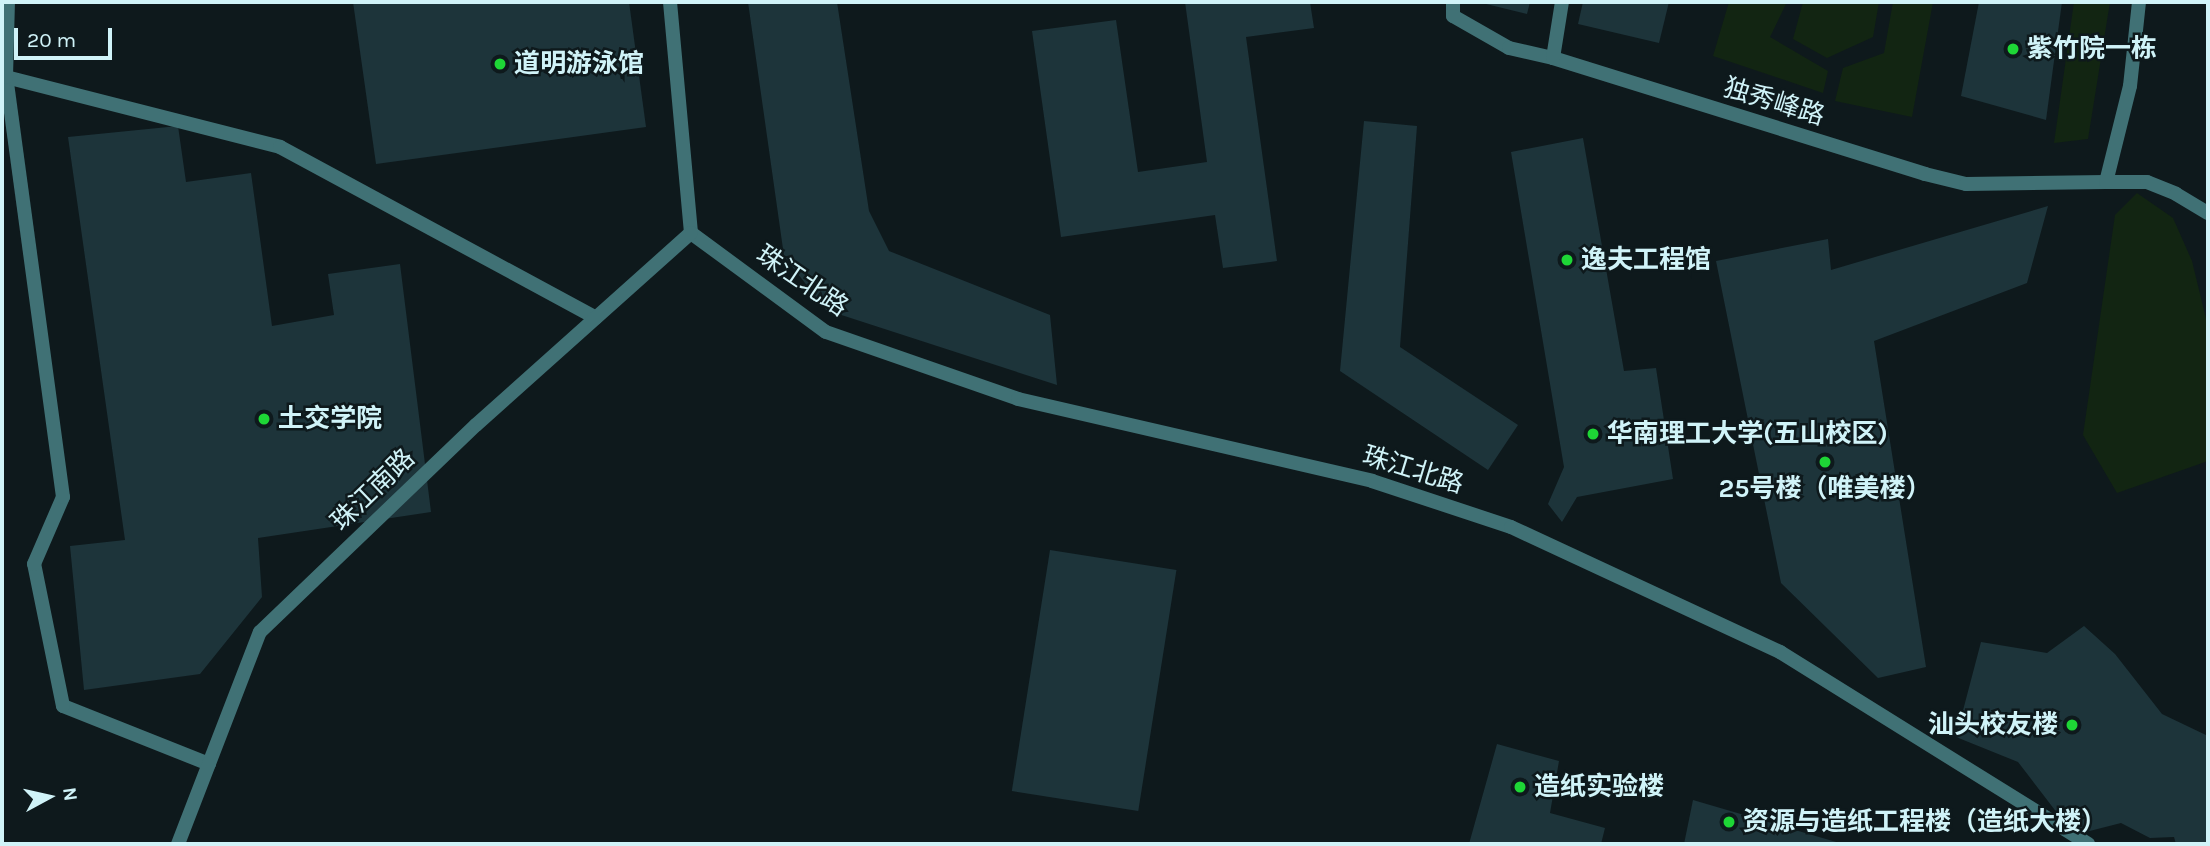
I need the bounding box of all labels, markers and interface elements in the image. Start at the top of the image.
scale bar [18,14,116,58]
text: 20 m [27,28,76,52]
place label: 紫竹院一栋 [2027,33,2157,65]
marker: 紫竹院一栋 [2005,41,2021,57]
place label: 道明游泳馆 [514,48,644,80]
marker: 道明游泳馆 [492,56,508,72]
street label: 独秀峰路 [1720,72,1828,132]
street label: 珠江北路 [750,239,854,323]
place label: 逸夫工程馆 [1581,244,1711,276]
marker: 逸夫工程馆 [1559,252,1575,268]
place label: 土交学院 [278,403,382,435]
marker: 土交学院 [256,411,272,427]
place label: 华南理工大学(五山校区) [1607,418,1888,450]
marker: 华南理工大学(五山校区) [1585,426,1601,442]
street label: 珠江北路 [1359,440,1467,500]
street label: 珠江南路 [325,443,421,537]
marker: 25号楼（唯美楼） [1817,454,1833,470]
place label: 25号楼（唯美楼） [1719,473,1931,505]
place label: 汕头校友楼 [1928,709,2058,741]
marker: 汕头校友楼 [2064,717,2080,733]
north arrow [14,762,84,832]
place label: 造纸实验楼 [1534,771,1664,803]
marker: 造纸实验楼 [1512,779,1528,795]
text: N [58,786,82,802]
place label: 资源与造纸工程楼（造纸大楼） [1743,806,2107,838]
marker: 资源与造纸工程楼（造纸大楼） [1721,814,1737,830]

